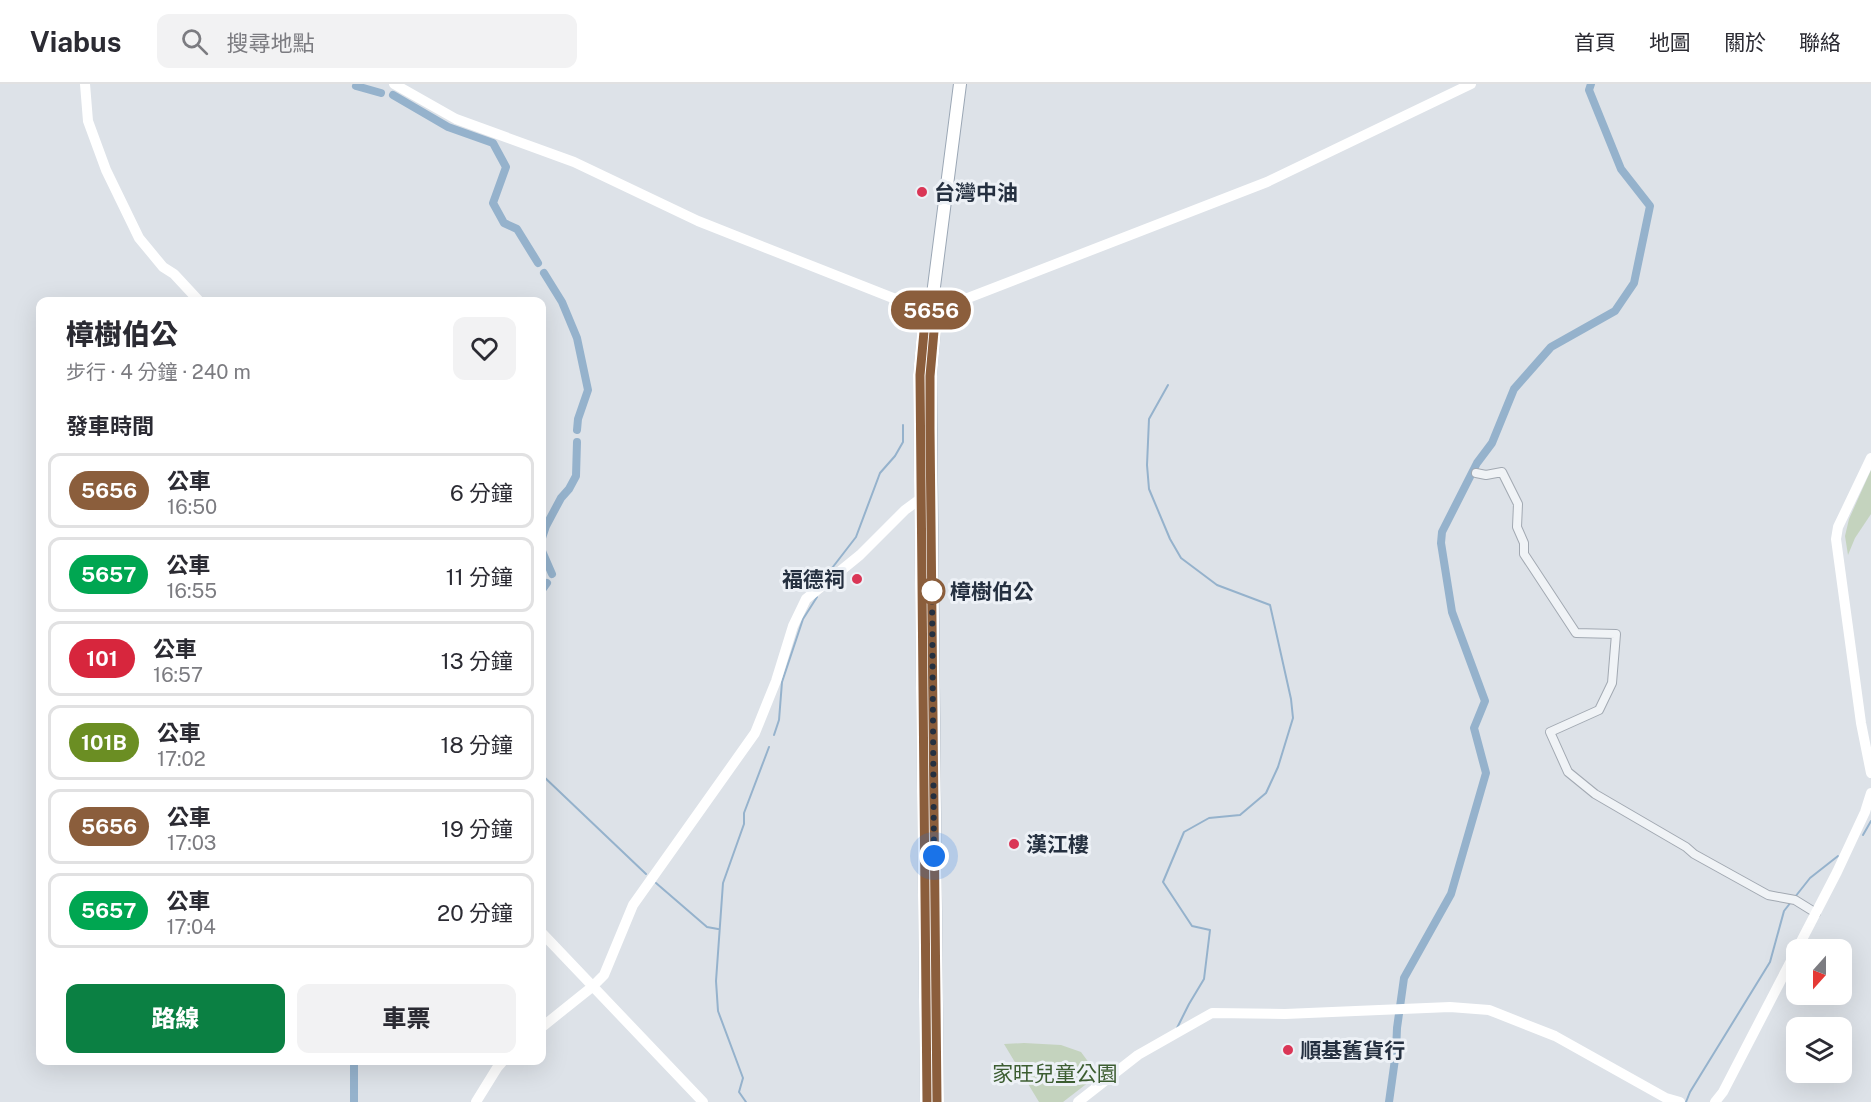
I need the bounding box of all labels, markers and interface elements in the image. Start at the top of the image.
search box [157,14,577,68]
text: Viabus [30,25,121,58]
icon: search [178,25,211,58]
text: 搜尋地點 [226,30,314,56]
text: 首頁 [1574,30,1616,55]
text: 地圖 [1649,30,1691,55]
text: 關於 [1724,30,1766,55]
text: 聯絡 [1799,30,1841,55]
place label: 台灣中油 [934,180,1018,205]
marker: 台灣中油 [915,185,929,199]
line badge: 5656 [889,290,973,330]
text: 5656 [903,298,959,323]
text: 樟樹伯公 [66,317,178,350]
button: heart [453,317,516,380]
text: 步行 · 4 分鐘 · 240 m [66,360,251,384]
text: 發車時間 [66,413,154,439]
text: 公車 [167,468,211,494]
text: 5656 [81,478,137,503]
text: 6 分鐘 [450,480,513,506]
text: 16:50 [167,495,217,519]
text: 公車 [166,552,210,578]
text: 5657 [81,562,136,587]
text: 11 分鐘 [446,564,513,590]
place label: 福德祠 [782,567,845,592]
marker: 福德祠 [850,572,864,586]
marker: 樟樹伯公 [919,578,945,604]
text: 16:55 [166,579,217,603]
place label: 樟樹伯公 [950,579,1034,604]
text: 公車 [153,636,197,662]
text: 101 [86,646,118,671]
text: 13 分鐘 [441,648,513,674]
text: 16:57 [153,663,203,687]
text: 公車 [157,720,201,746]
text: 101B [81,730,127,755]
text: 18 分鐘 [440,732,513,758]
text: 17:02 [157,747,206,771]
text: 公車 [167,804,211,830]
text: 5656 [81,814,137,839]
text: 19 分鐘 [441,816,513,842]
text: 17:03 [167,831,216,855]
place label: 漢江樓 [1026,832,1089,857]
marker: 漢江樓 [1007,837,1021,851]
your location [919,841,949,871]
text: 公車 [166,888,210,914]
text: 5657 [81,898,136,923]
text: 20 分鐘 [437,900,513,926]
text: 17:04 [166,915,216,939]
north arrow [1786,939,1852,1005]
map controls [1786,939,1852,1083]
button: 路線 [66,984,285,1053]
button: 車票 [297,984,516,1053]
button: layers [1786,1017,1852,1083]
place label: 順基舊貨行 [1300,1038,1405,1063]
marker: 順基舊貨行 [1281,1043,1295,1057]
park label: 家旺兒童公園 [992,1061,1118,1086]

